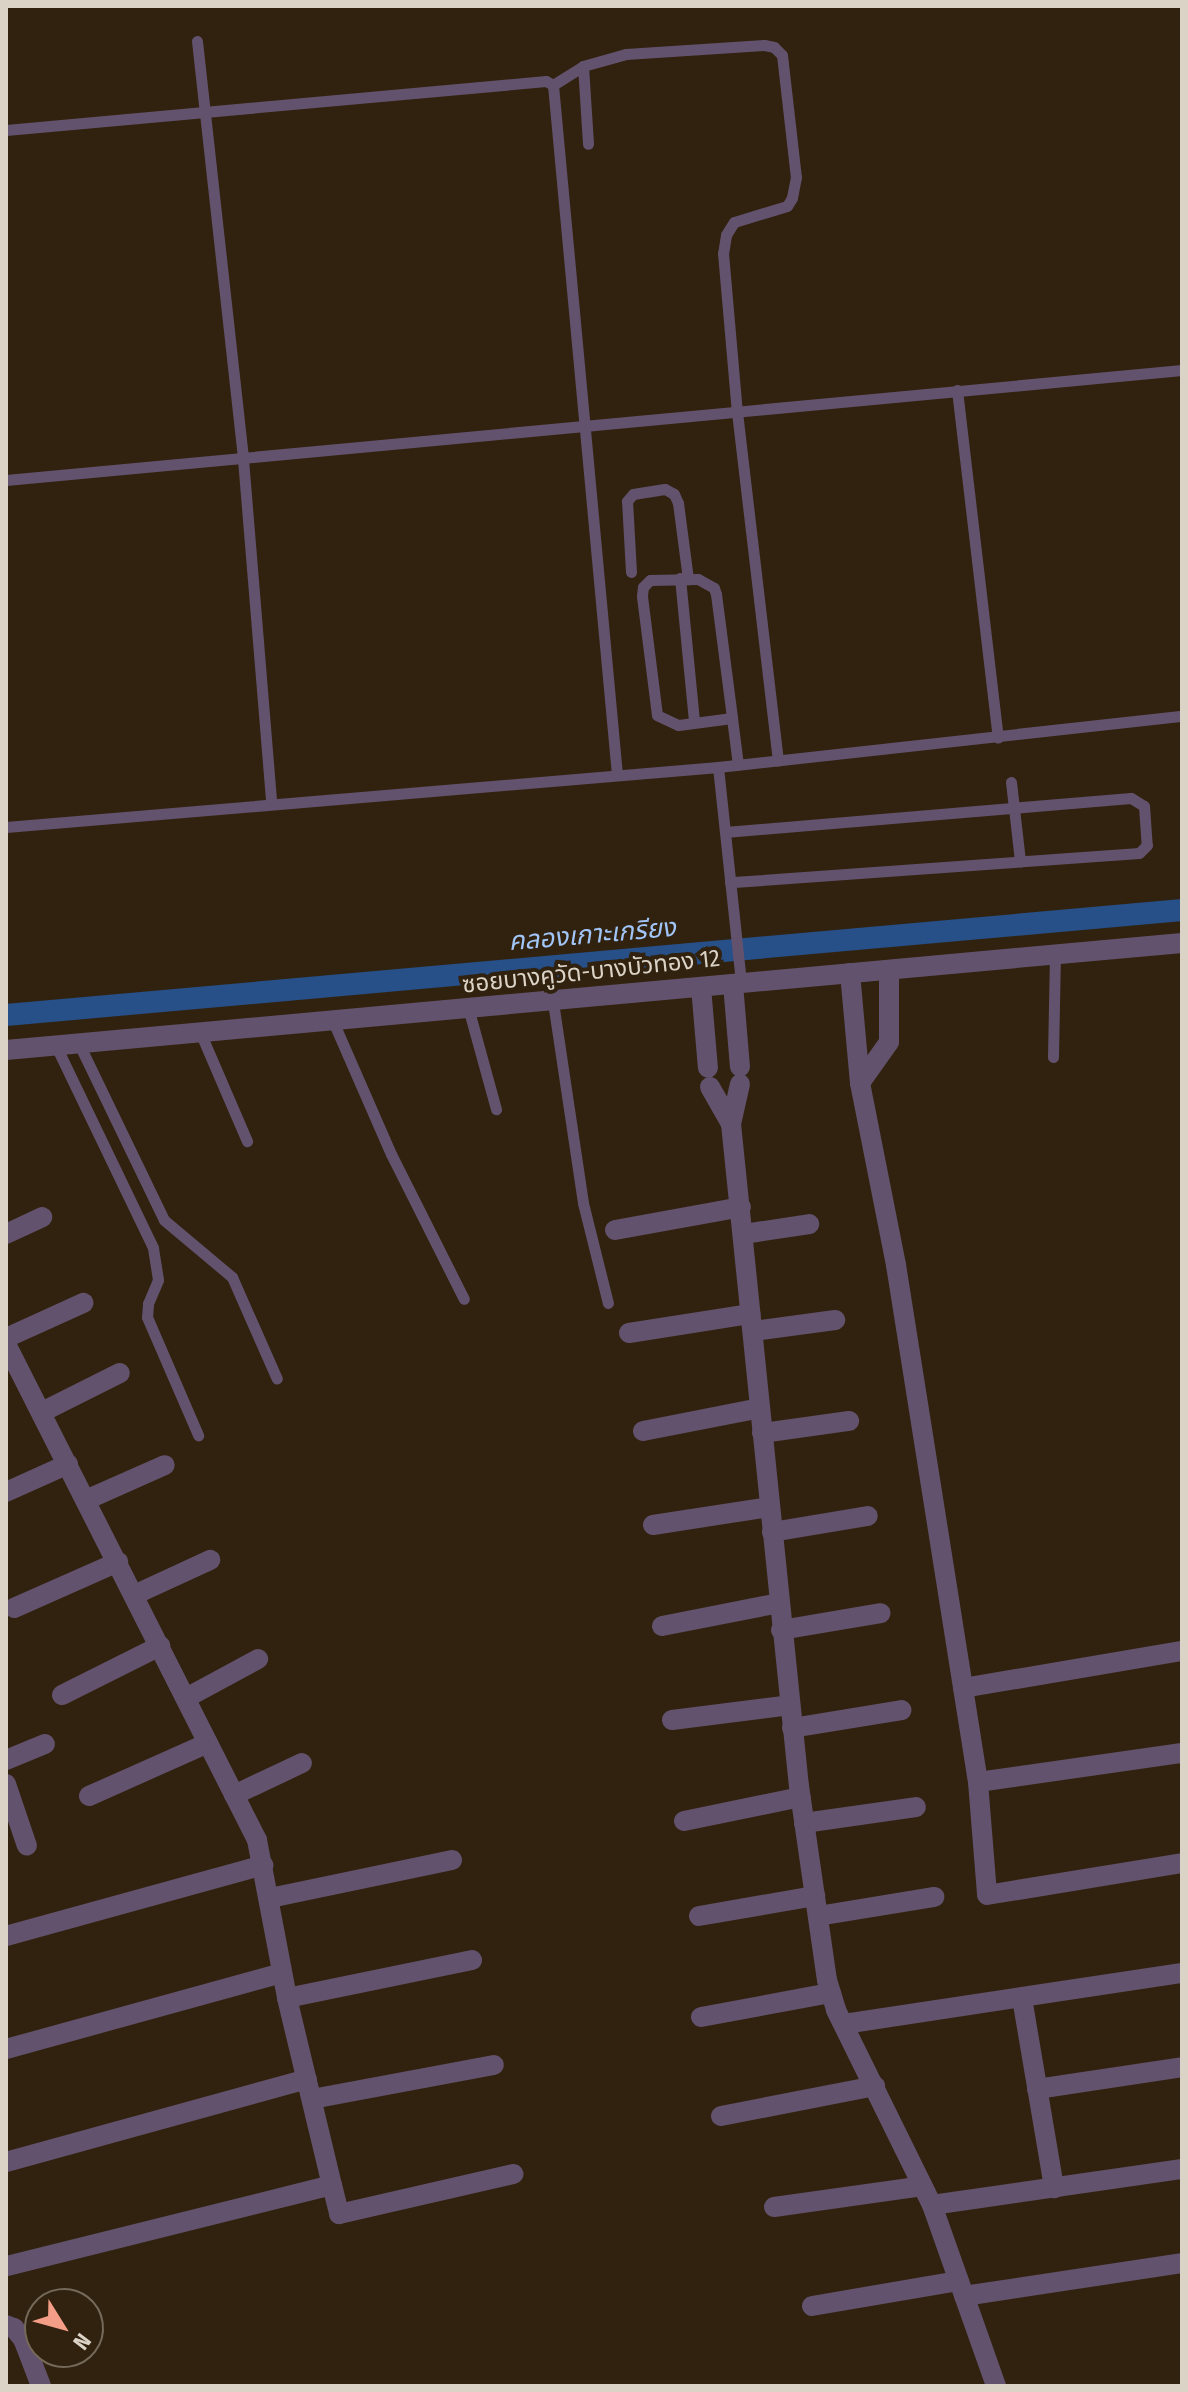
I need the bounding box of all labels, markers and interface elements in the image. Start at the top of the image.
water label: คลองเกาะเกรียง [507,912,677,958]
street label: ซอยบางคูวัด-บางบัวทอง 12 [461,944,721,1000]
north arrow [24,2288,104,2368]
text: N [67,2328,97,2355]

